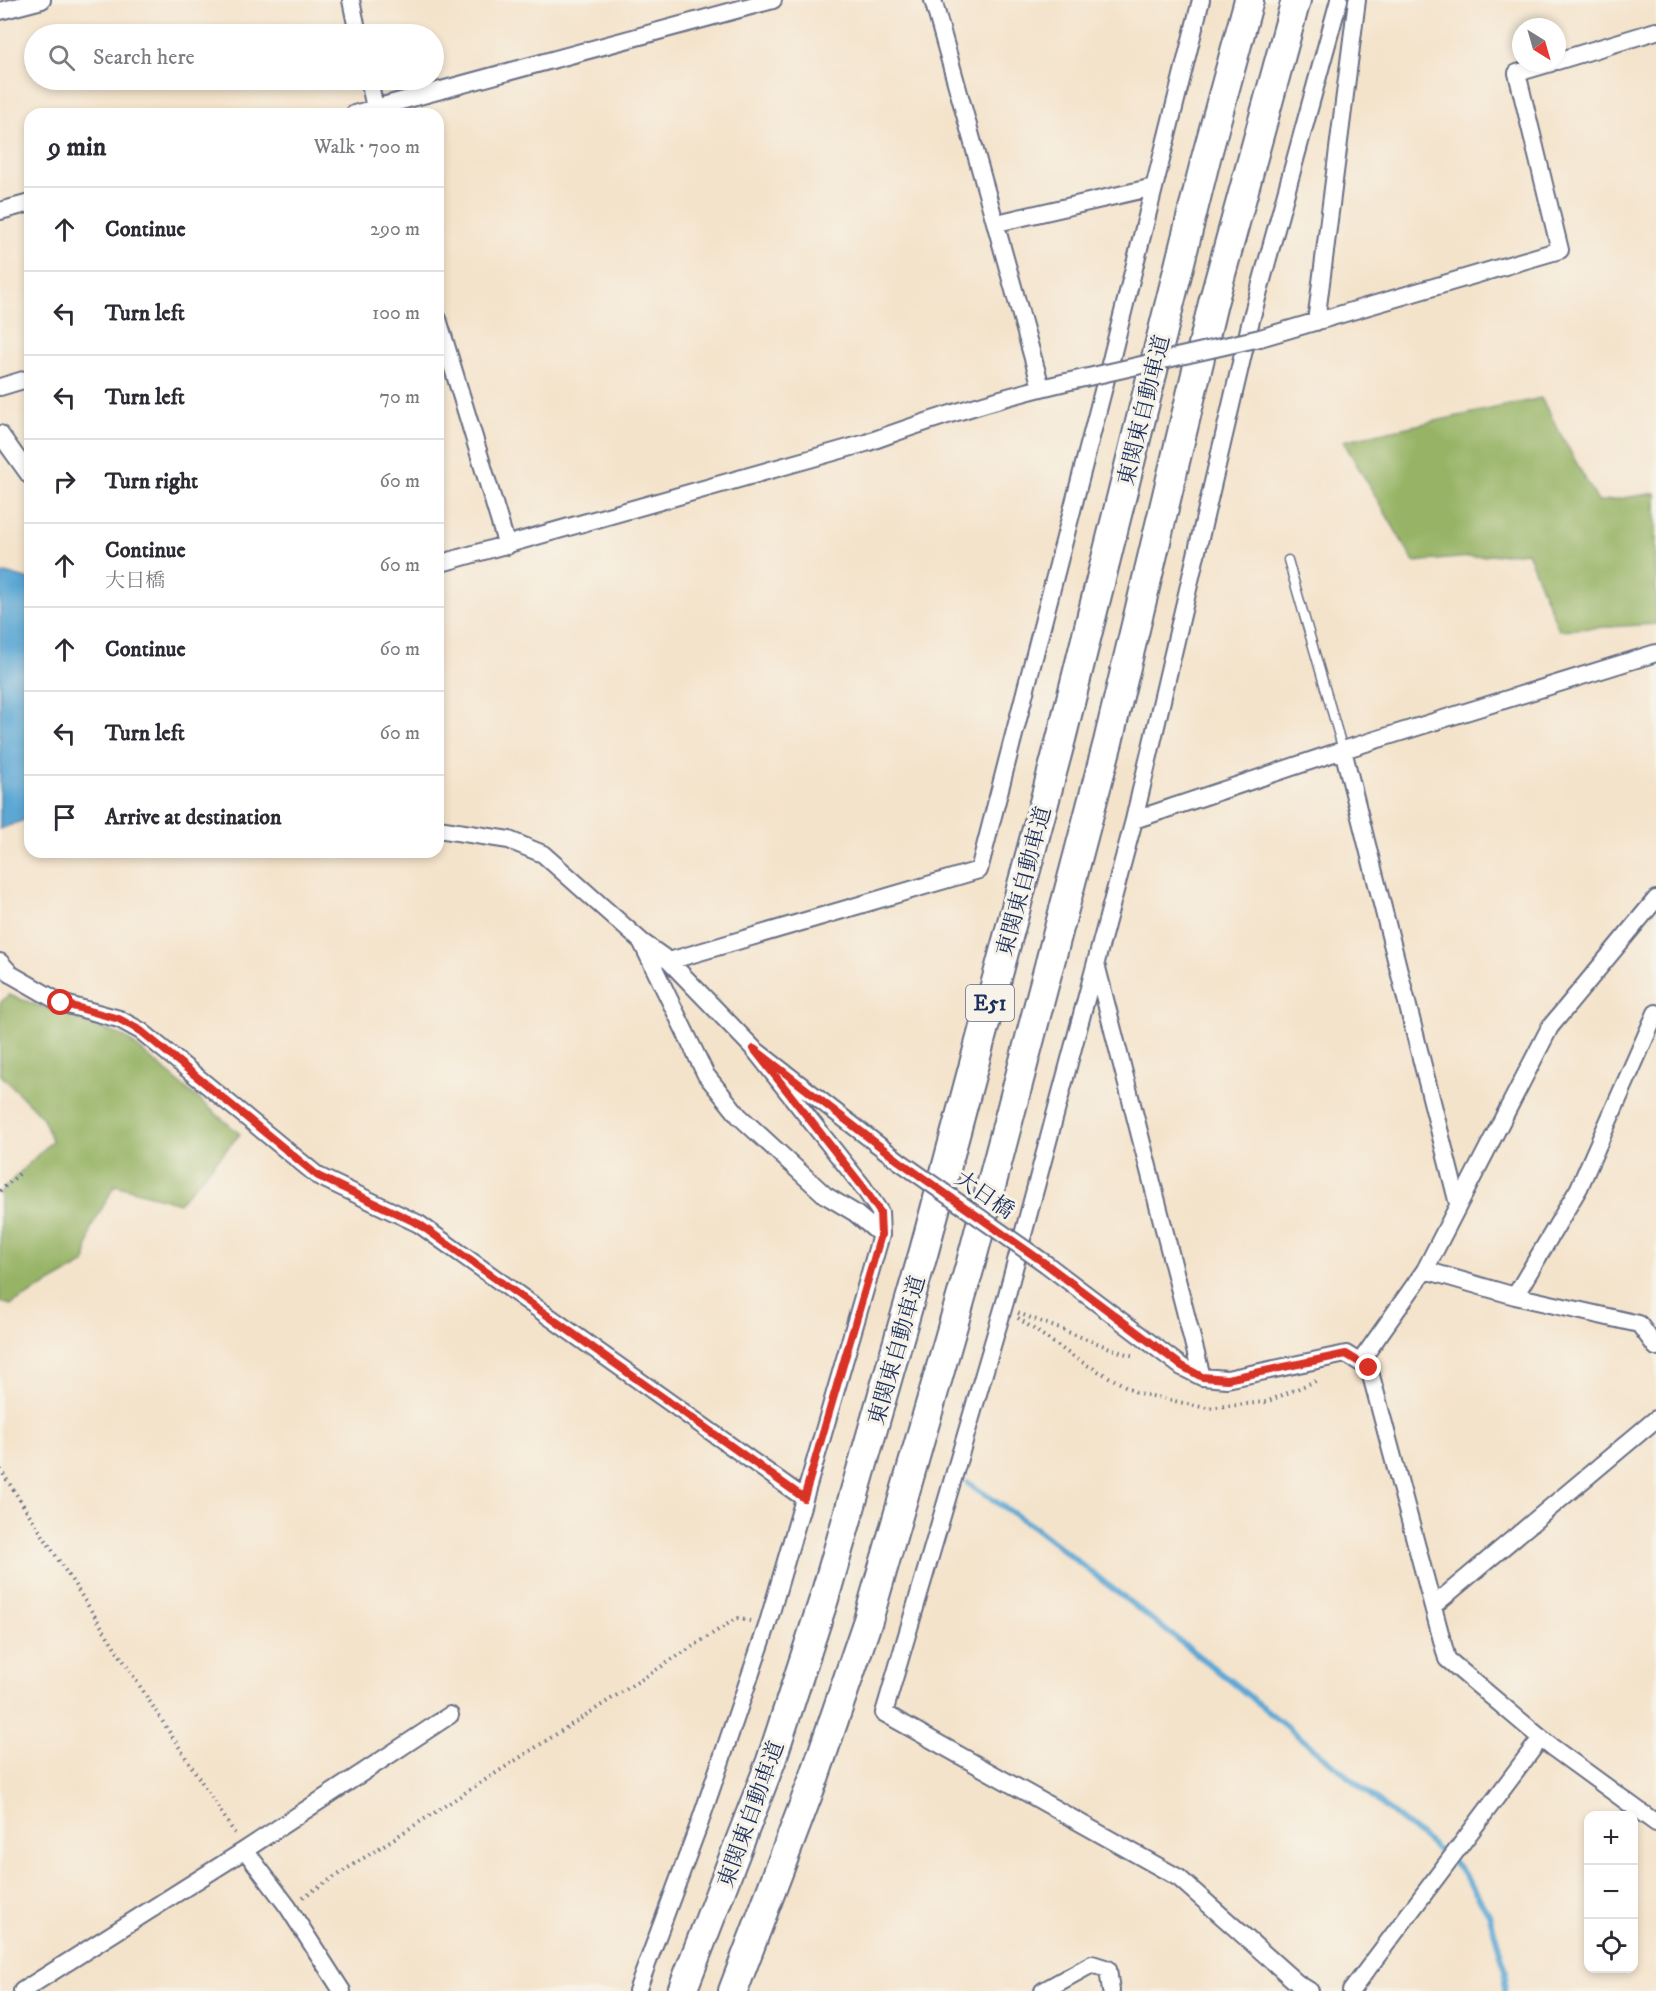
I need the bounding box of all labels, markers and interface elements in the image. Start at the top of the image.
north arrow [1512,18,1566,72]
search box [24,24,444,90]
icon: search [45,41,78,74]
text: Search here [93,44,195,71]
text: 9 min [48,131,106,164]
text: Walk · 700 m [314,135,420,160]
icon: ahead [48,213,81,246]
text: Continue [105,216,186,243]
text: 290 m [370,217,420,242]
icon: left [48,297,81,330]
text: Turn left [105,300,185,327]
text: 100 m [372,301,420,326]
street label: 東関東自動車道 [1113,332,1176,488]
icon: left [48,381,81,414]
text: Turn left [105,384,185,411]
text: 70 m [379,385,420,410]
icon: right [48,465,81,498]
text: Turn right [105,468,198,495]
text: 60 m [380,469,420,494]
text: Continue [105,537,186,564]
icon: ahead [48,549,81,582]
text: 60 m [380,553,420,578]
text: 大日橋 [105,569,165,594]
icon: ahead [48,633,81,666]
text: Continue [105,636,186,663]
text: 60 m [380,637,420,662]
icon: left [48,717,81,750]
text: Turn left [105,720,185,747]
text: 60 m [380,721,420,746]
icon: arrive [48,801,81,834]
text: Arrive at destination [105,804,282,831]
street label: 東関東自動車道 [991,804,1057,959]
road number: E51 [966,985,1014,1021]
route start [47,989,73,1015]
street label: 大日橋 [949,1165,1019,1225]
street label: 東関東自動車道 [863,1273,932,1428]
route end [1355,1354,1381,1380]
street label: 東関東自動車道 [712,1738,790,1891]
map controls [1584,1811,1638,1973]
button: + [1584,1811,1638,1865]
button: − [1584,1865,1638,1919]
button: locate [1584,1919,1638,1973]

